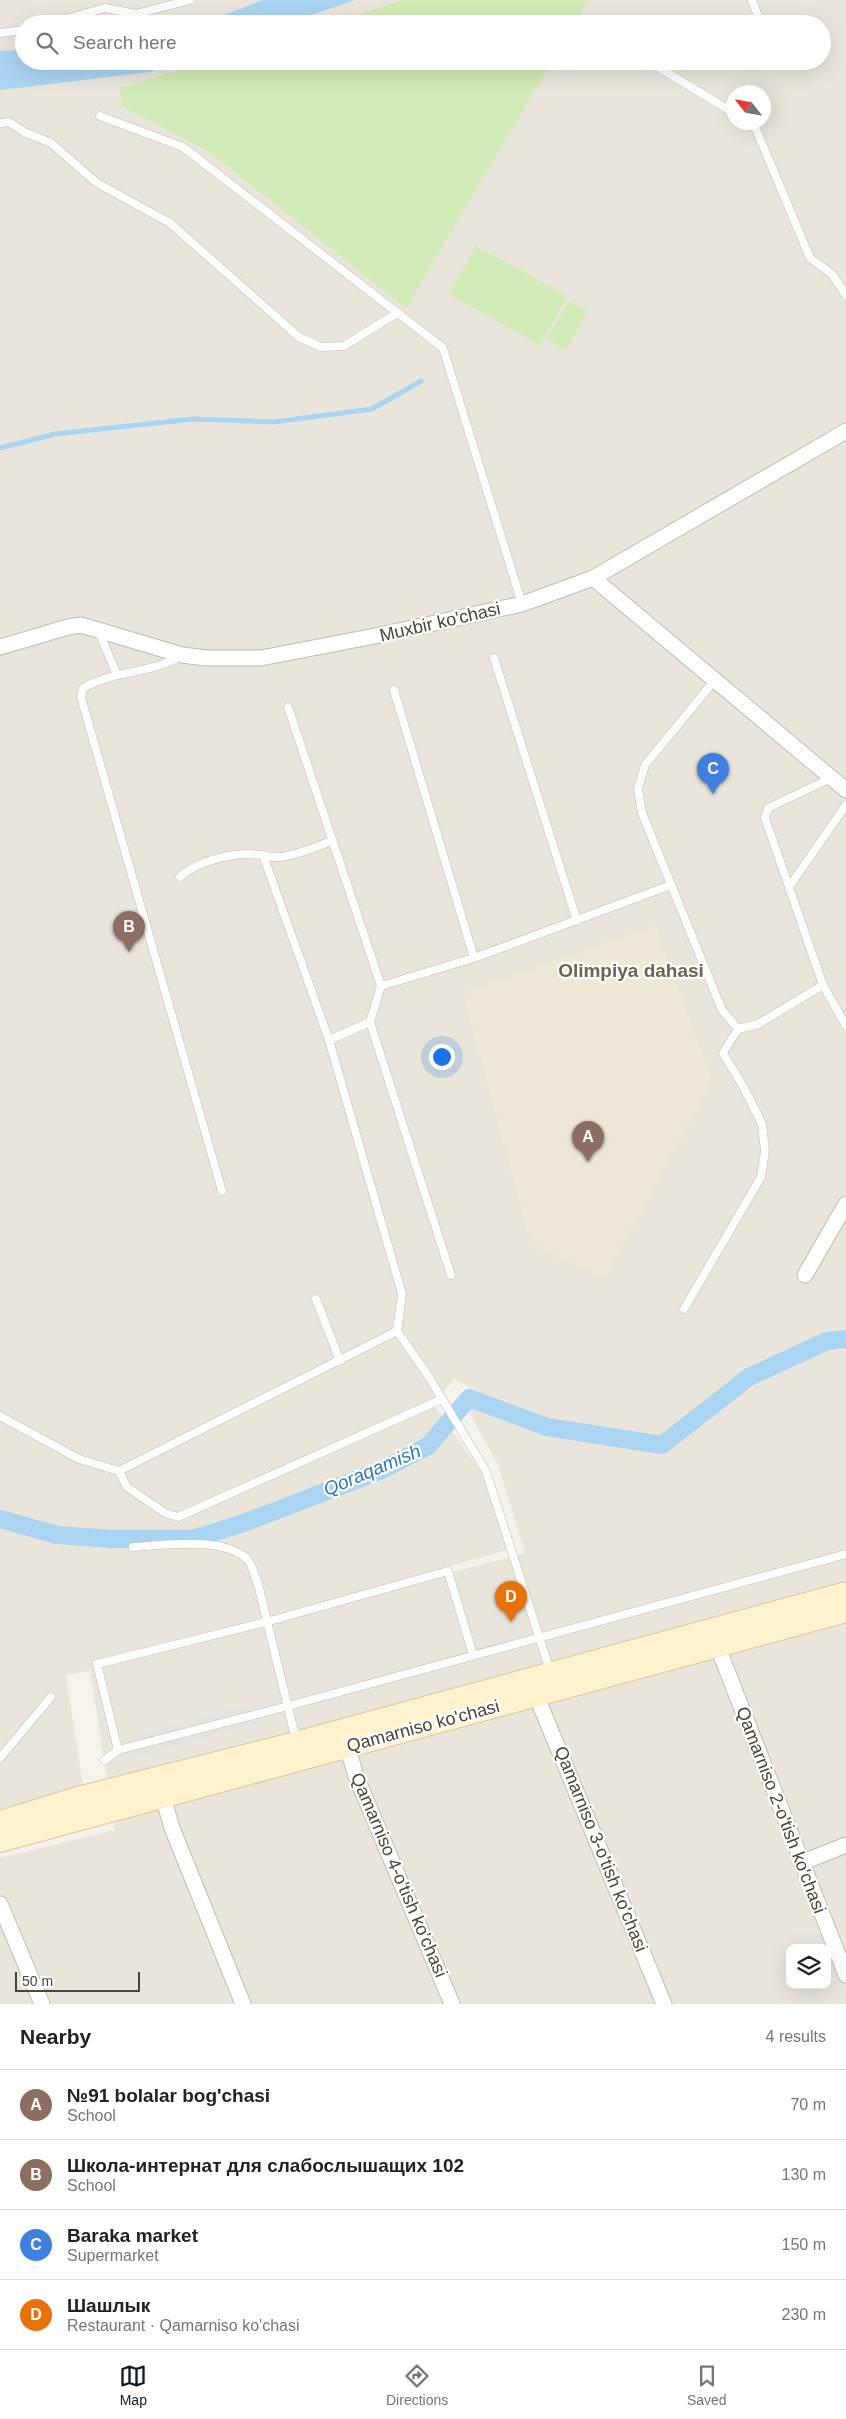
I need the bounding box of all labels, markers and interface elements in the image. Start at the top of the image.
search box [15,15,831,70]
icon: search [33,29,61,57]
text: Search here [73,32,177,53]
north arrow [726,85,771,130]
street label: Muxbir ko'chasi [378,598,502,646]
pin: C [697,753,729,794]
pin: B [113,911,145,952]
district label: Olimpiya dahasi [558,960,704,981]
your location [429,1044,455,1070]
pin: A [572,1121,604,1162]
water label: Qoraqamish [320,1440,424,1500]
pin: D [495,1581,527,1622]
street label: Qamarniso ko'chasi [344,1696,502,1756]
street label: Qamarniso 2-o'tish ko'chasi [732,1704,830,1916]
street label: Qamarniso 3-o'tish ko'chasi [551,1743,651,1955]
street label: Qamarniso 4-o'tish ko'chasi [347,1770,451,1980]
map controls [786,1944,831,1989]
button: layers [786,1944,831,1989]
scale bar [15,1969,140,1992]
text: 50 m [22,1973,53,1989]
text: Nearby [20,2025,91,2048]
text: 4 results [766,2028,826,2045]
text: №91 bolalar bog'chasi [67,2085,270,2106]
text: A [30,2096,42,2113]
text: 70 m [790,2096,826,2113]
text: School [67,2107,116,2124]
text: Школа-интернат для слабослышащих 102 [67,2155,464,2176]
text: B [30,2166,42,2183]
text: 130 m [782,2166,826,2183]
text: School [67,2177,116,2194]
text: Baraka market [67,2225,198,2246]
text: C [30,2236,42,2253]
text: 150 m [782,2236,826,2253]
text: Supermarket [67,2247,159,2264]
text: Шашлык [67,2295,150,2316]
text: D [30,2306,42,2323]
text: 230 m [782,2306,826,2323]
text: Restaurant · Qamarniso ko'chasi [67,2317,299,2334]
tab: Map [119,2362,147,2408]
tab: Directions [386,2362,448,2408]
tab: Saved [687,2362,727,2408]

